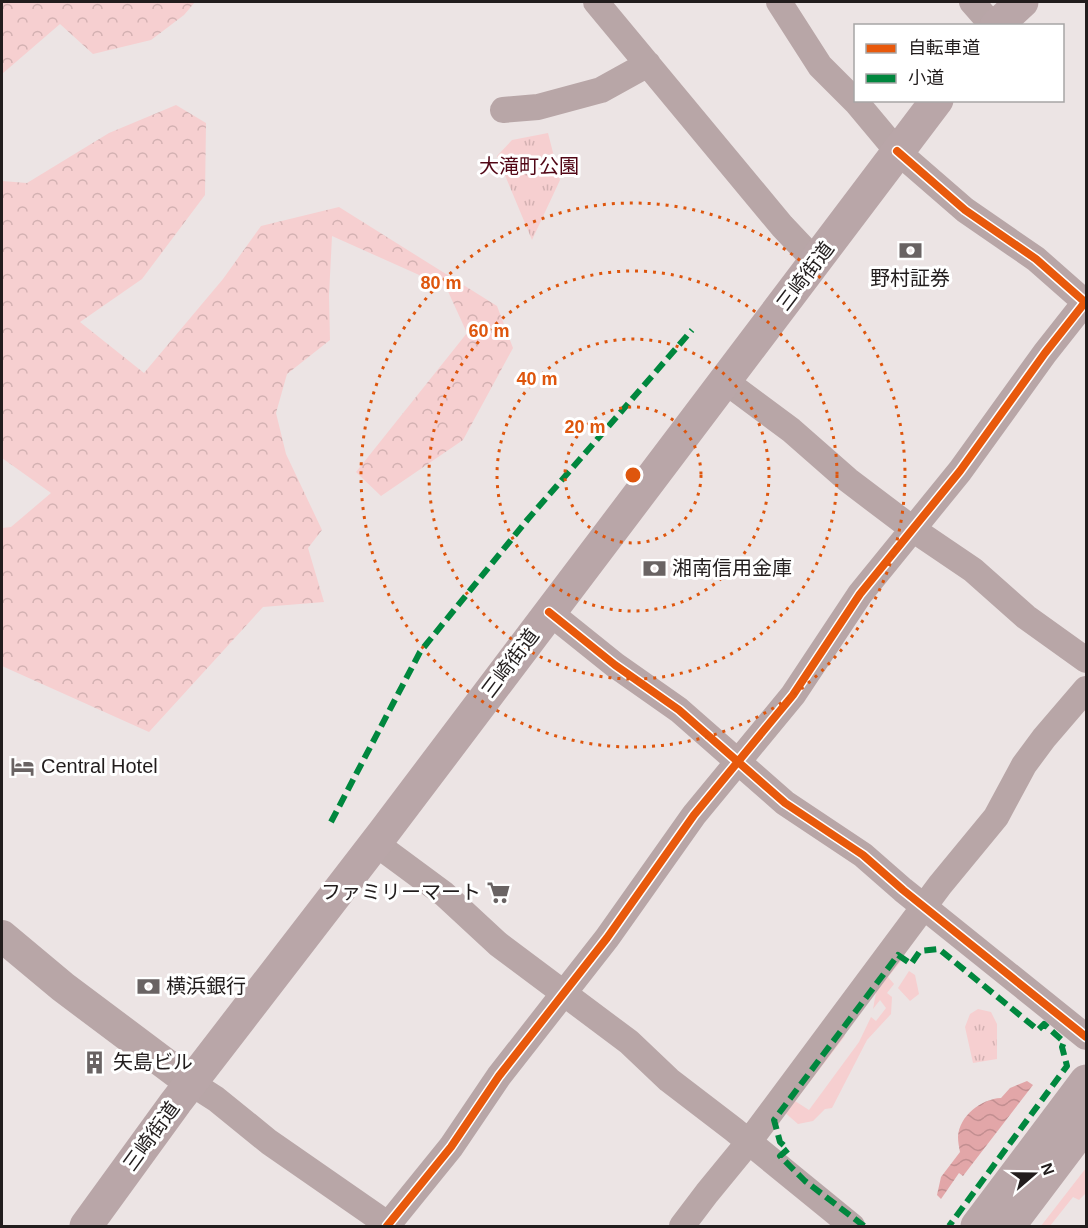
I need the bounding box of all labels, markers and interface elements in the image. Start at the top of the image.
legend [854,24,1064,102]
text: 自転車道 [908,38,980,58]
text: 小道 [908,68,944,88]
park label: 大滝町公園 [479,155,579,177]
street label: 三崎街道 [772,237,838,315]
bank icon: 野村証券 [897,238,923,264]
place label: 野村証券 [870,267,950,289]
text: 80 m [420,273,462,293]
text: 60 m [468,321,510,341]
text: 40 m [516,369,558,389]
text: 20 m [564,417,606,437]
centre of rings [623,465,643,485]
bank icon: 湘南信用金庫 [641,555,667,581]
place label: 湘南信用金庫 [672,557,792,579]
street label: 三崎街道 [477,624,543,702]
hotel icon: Central Hotel [10,753,36,779]
place label: Central Hotel [41,755,158,777]
supermarket icon: ファミリーマート [486,879,512,905]
place label: ファミリーマート [321,881,481,903]
bank icon: 横浜銀行 [135,973,161,999]
place label: 横浜銀行 [166,975,246,997]
building icon: 矢島ビル [82,1049,108,1075]
place label: 矢島ビル [113,1051,193,1073]
street label: 三崎街道 [119,1097,183,1175]
north arrow [1004,1144,1064,1204]
text: N [1038,1161,1058,1177]

